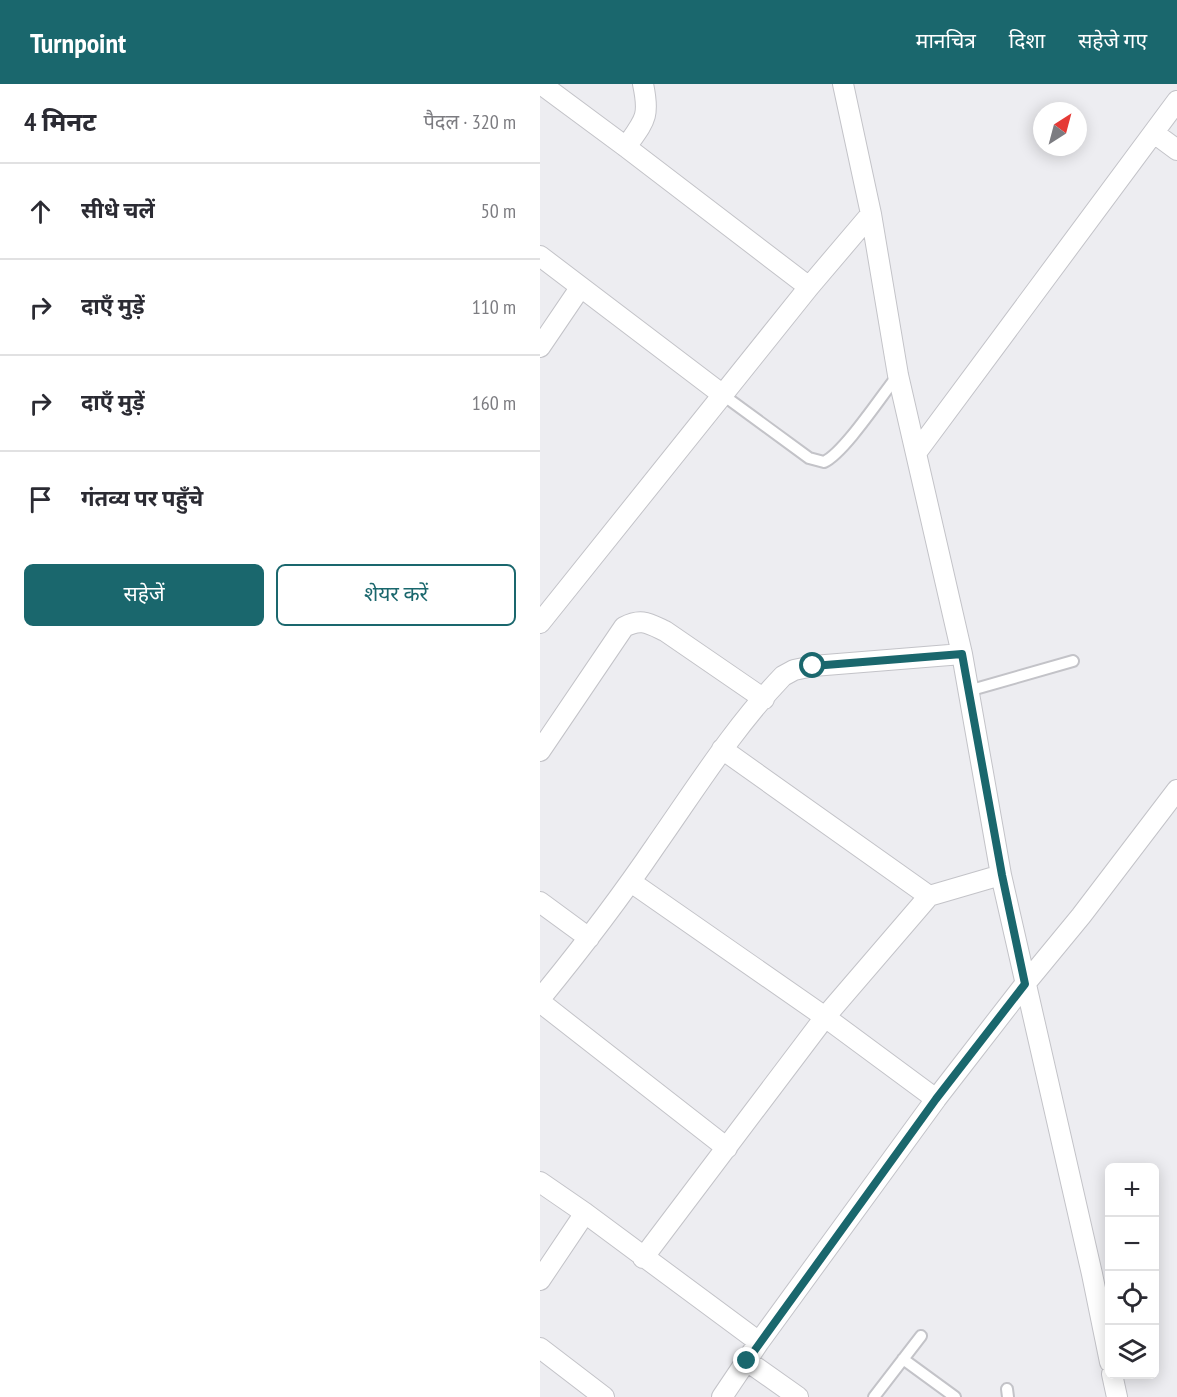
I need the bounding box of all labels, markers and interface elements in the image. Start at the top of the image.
text: Turnpoint [30,24,126,61]
text: मानचित्र [916,27,976,54]
text: दिशा [1009,27,1045,54]
text: सहेजे गए [1078,27,1147,54]
north arrow [1033,102,1087,156]
text: 4 मिनट [24,105,96,138]
text: पैदल · 320 m [423,109,516,135]
icon: ahead [24,195,57,228]
text: सीधे चलें [81,196,155,224]
text: 50 m [481,198,516,224]
icon: right [24,291,57,324]
text: दाएँ मुड़ें [81,292,145,320]
text: 110 m [472,294,516,320]
icon: right [24,387,57,420]
text: दाएँ मुड़ें [81,388,145,416]
text: 160 m [472,390,516,416]
icon: arrive [24,483,57,516]
text: गंतव्य पर पहुँचे [81,484,203,512]
button: सहेजें [24,564,264,626]
button: शेयर करें [276,564,516,626]
route start [799,652,825,678]
map controls [1105,1163,1159,1379]
button: + [1105,1163,1159,1217]
button: − [1105,1217,1159,1271]
button: locate [1105,1271,1159,1325]
button: layers [1105,1325,1159,1379]
route end [733,1347,759,1373]

